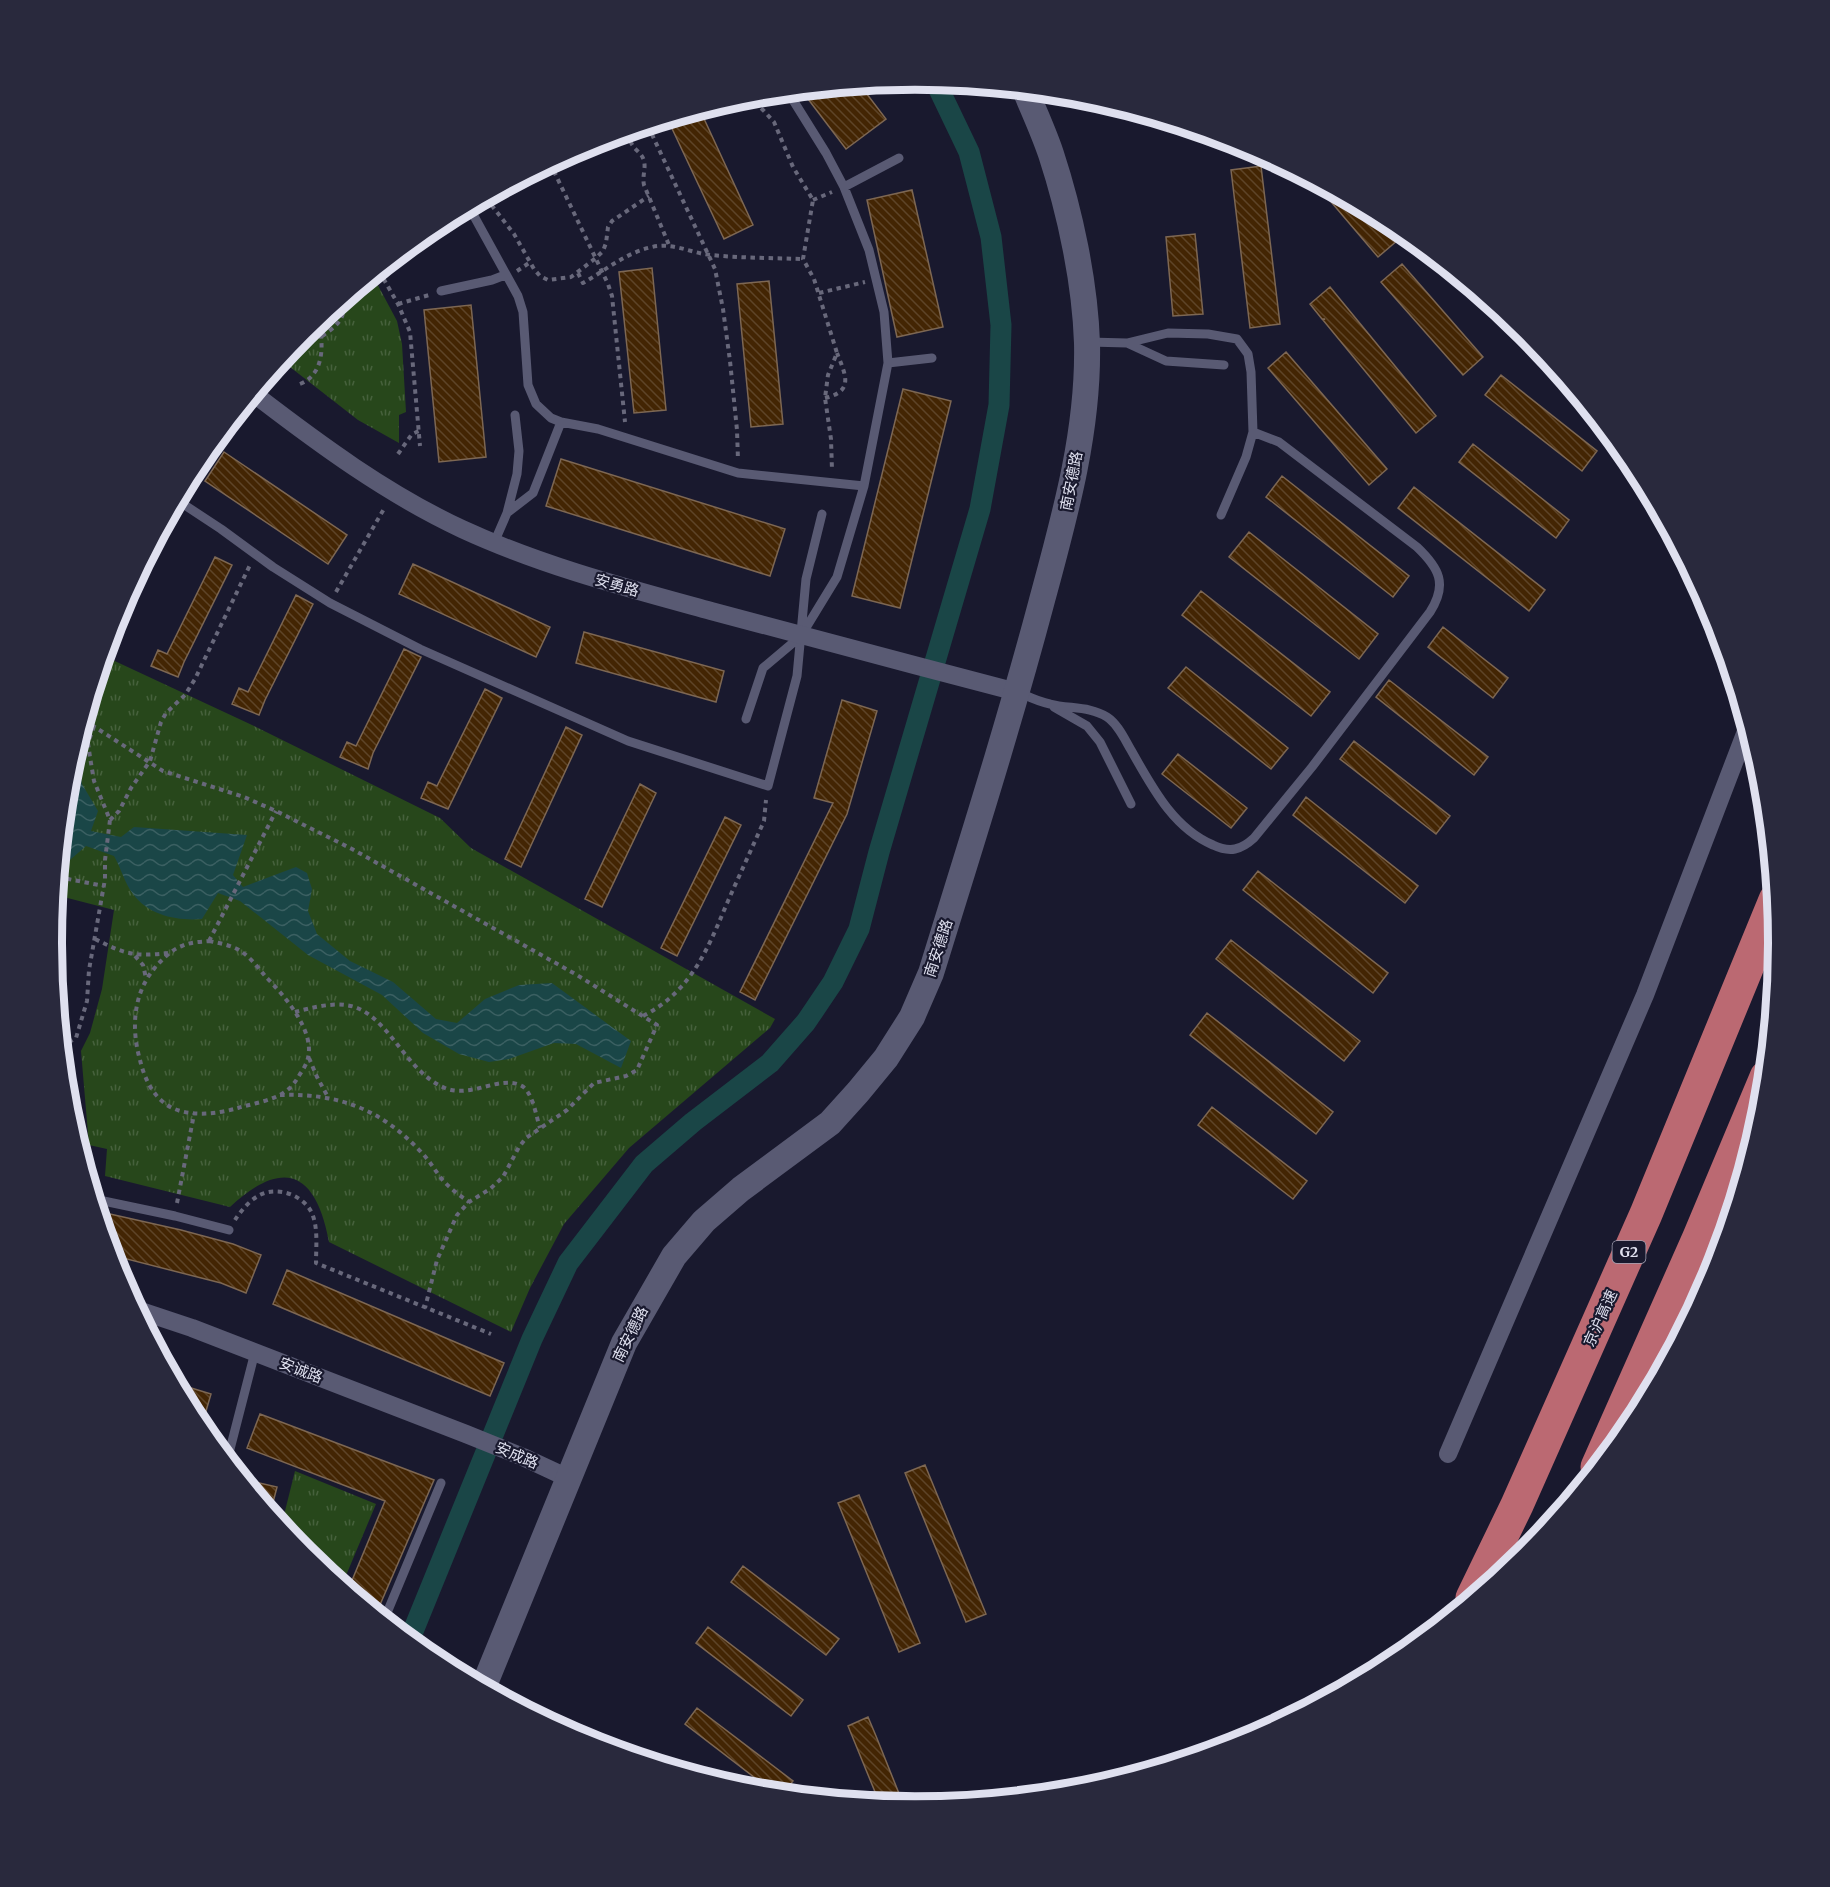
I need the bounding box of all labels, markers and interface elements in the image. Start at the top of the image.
street label: 南安德路 [1056,450,1086,512]
street label: 安勇路 [593,570,641,600]
street label: 南安德路 [920,917,956,979]
road number: G2 [1612,1241,1646,1263]
street label: 京沪高速 [1579,1287,1621,1349]
street label: 南安德路 [608,1303,652,1365]
street label: 安诚路 [277,1353,325,1387]
street label: 安成路 [493,1437,541,1473]

